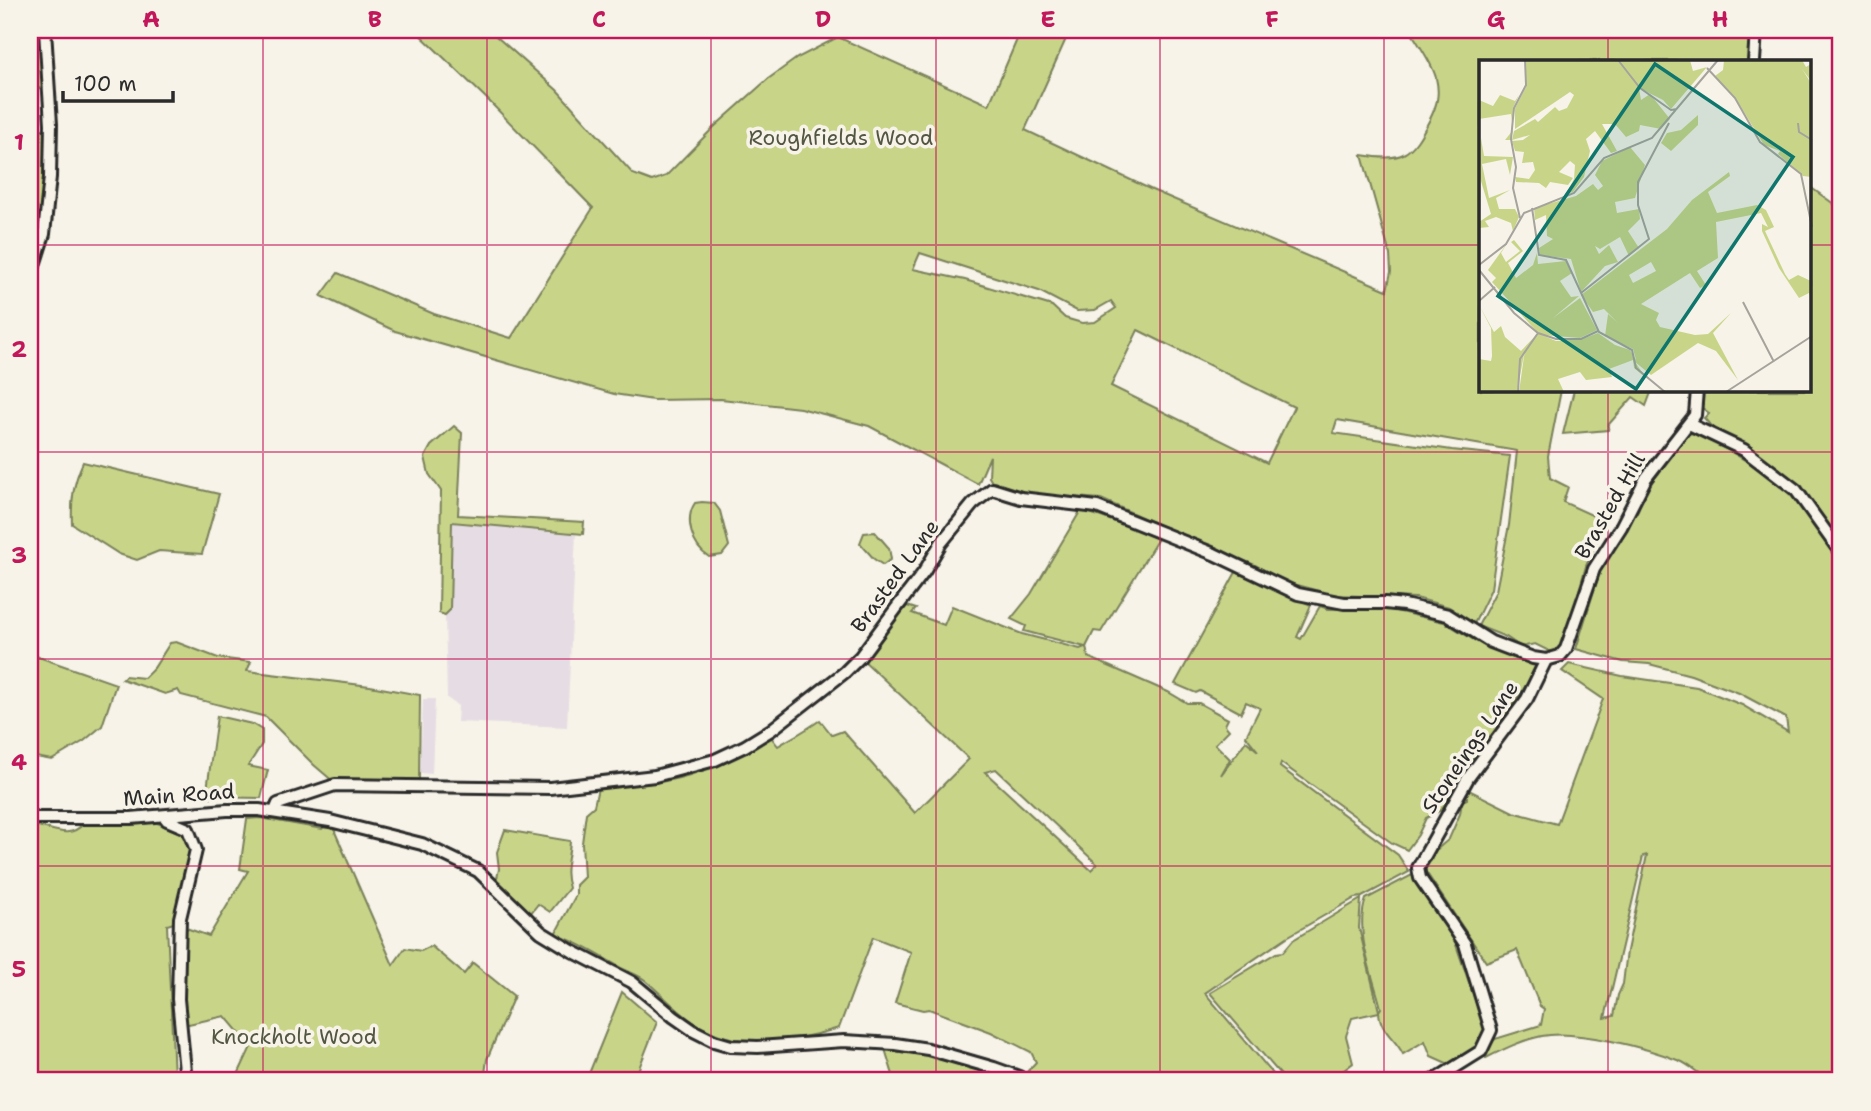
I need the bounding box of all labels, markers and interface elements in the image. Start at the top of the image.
text: A [142,4,160,34]
text: B [368,4,382,34]
text: C [592,4,606,34]
text: D [815,4,831,34]
text: E [1040,4,1056,34]
text: F [1265,4,1279,34]
text: G [1487,4,1506,34]
text: H [1712,4,1728,34]
scale bar [63,60,173,104]
inset map [1479,60,1812,392]
text: 100 m [74,70,137,98]
park label: Roughfields Wood [749,124,933,152]
text: 1 [14,127,24,157]
text: 2 [11,334,27,364]
street label: Brasted Hill [1568,447,1652,564]
street label: Brasted Lane [844,514,946,638]
text: 3 [11,540,27,570]
street label: Stoneings Lane [1415,675,1525,819]
text: 4 [11,747,27,777]
street label: Main Road [122,777,236,813]
text: 5 [12,954,26,984]
park label: Knockholt Wood [211,1023,377,1051]

